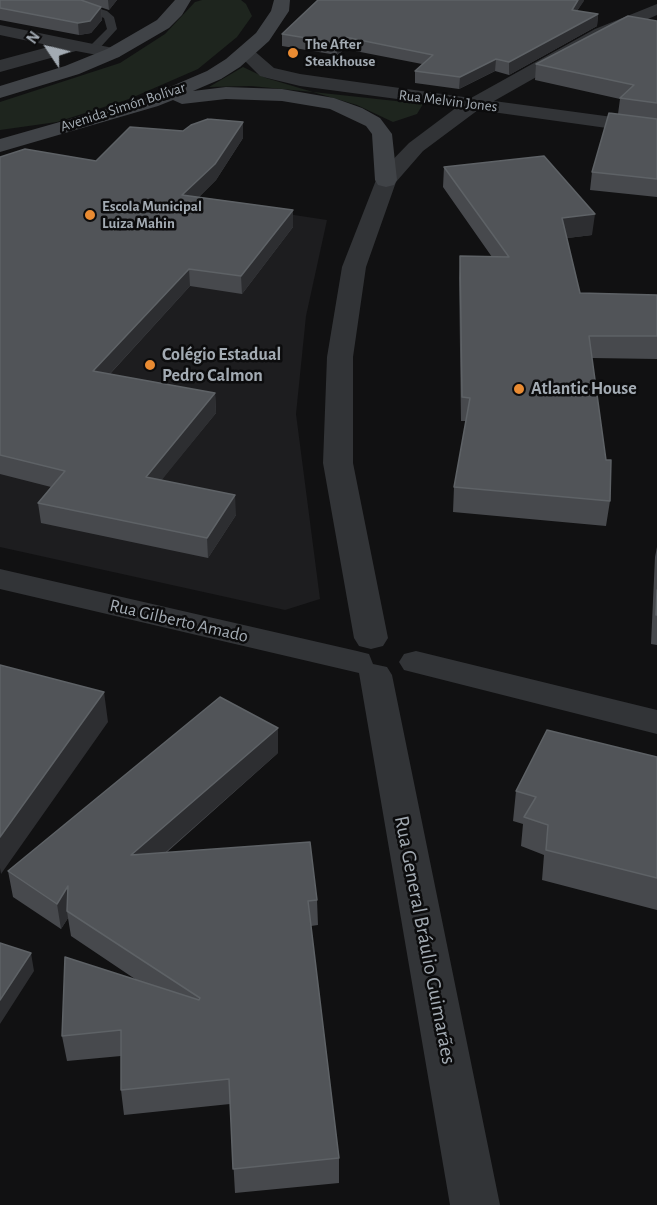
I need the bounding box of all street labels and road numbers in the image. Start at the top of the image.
street label: Avenida Simón Bolívar [58,78,188,136]
street label: Rua Melvin Jones [398,86,498,116]
street label: Rua Gilberto Amado [108,595,250,647]
street label: Rua General Bráulio Guimarães [389,814,461,1066]

